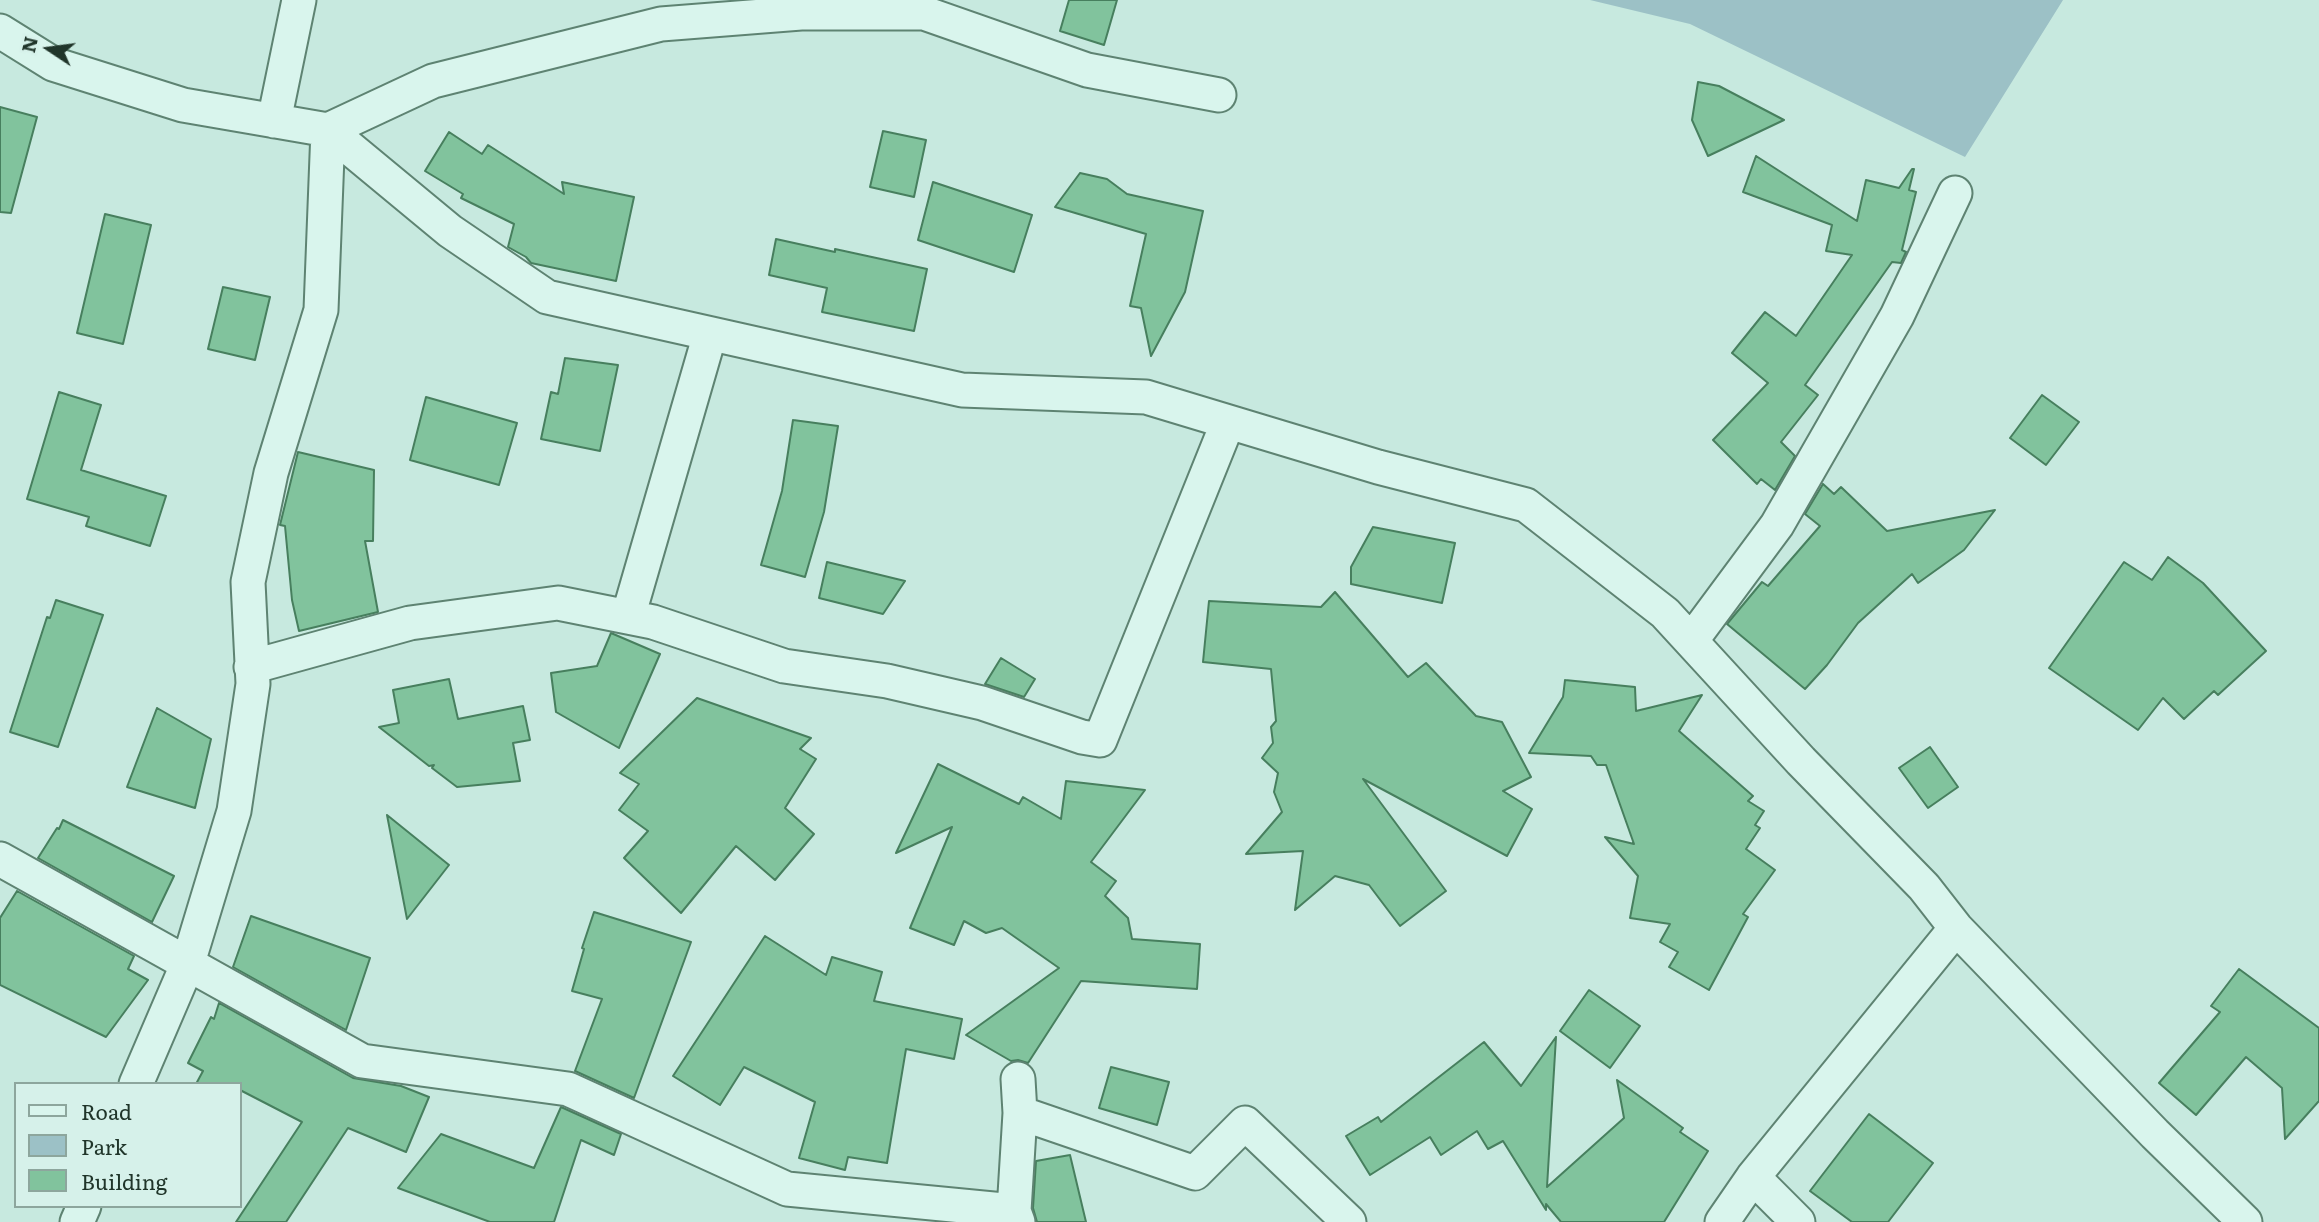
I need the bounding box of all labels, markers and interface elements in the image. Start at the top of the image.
north arrow [14,14,84,84]
text: N [13,33,44,55]
legend [14,1082,242,1208]
text: Road [81,1095,132,1126]
text: Park [81,1130,127,1161]
text: Building [81,1165,167,1196]

